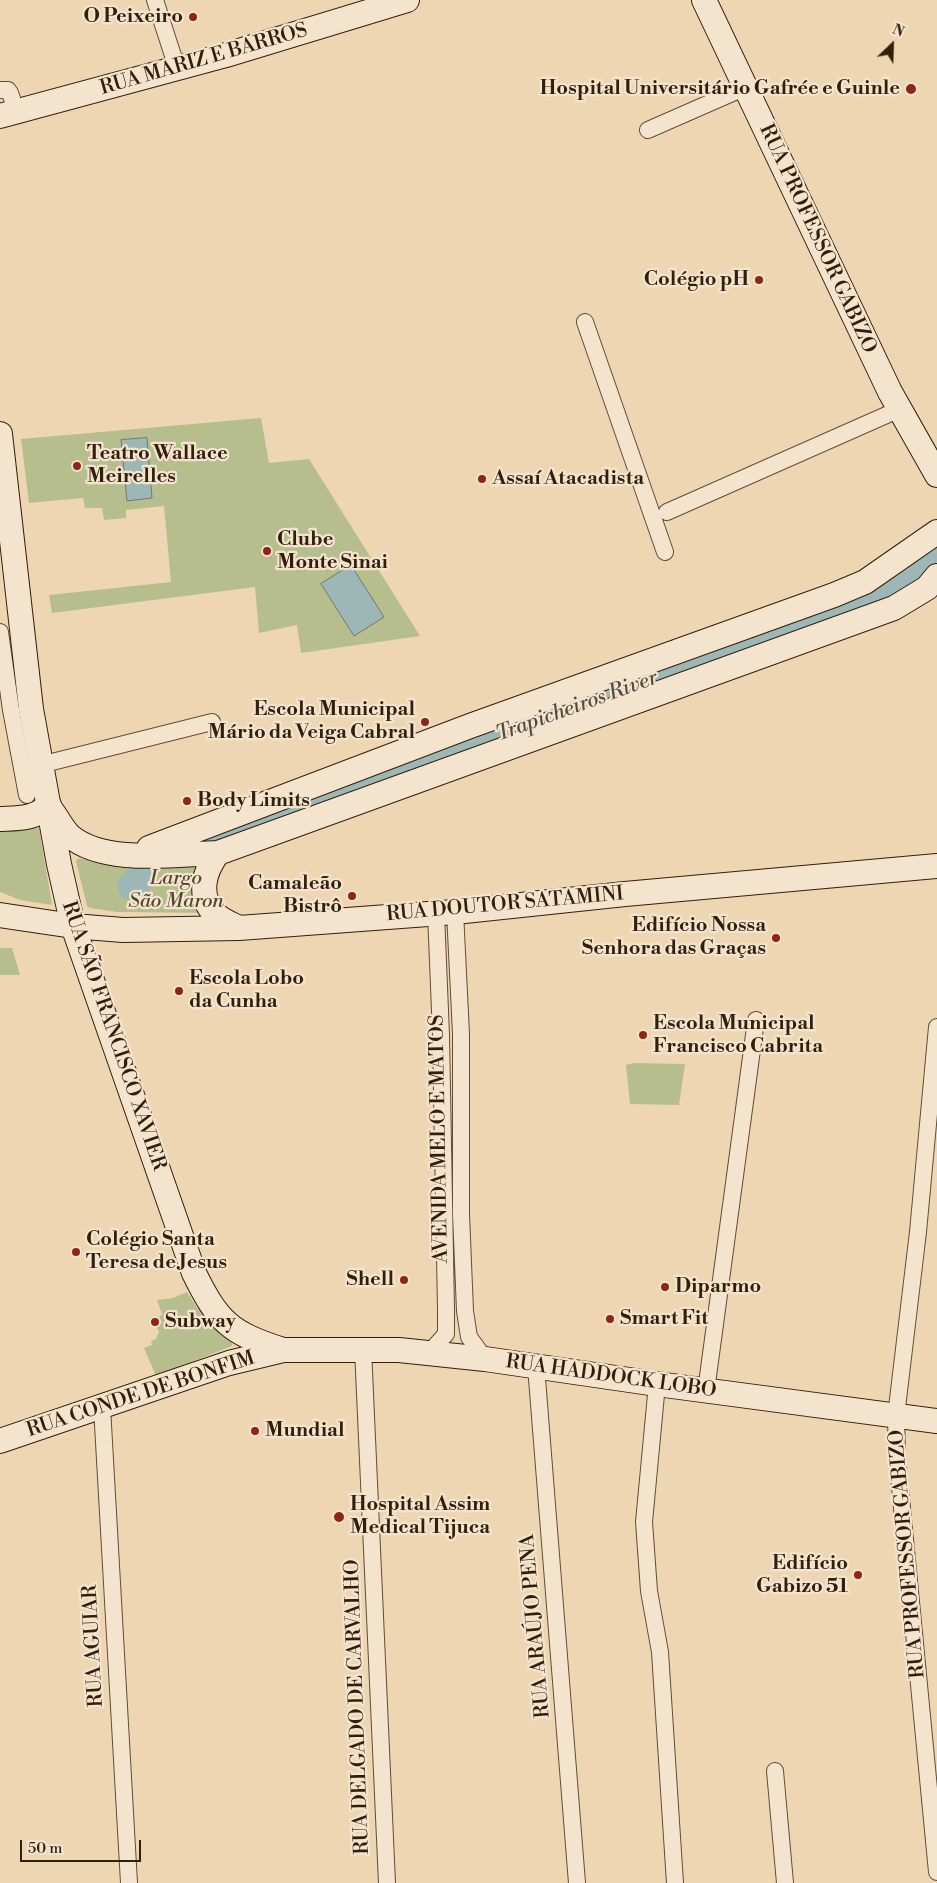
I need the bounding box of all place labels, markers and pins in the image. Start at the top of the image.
place label: O Peixeiro [83,5,183,29]
marker: O Peixeiro [187,11,199,23]
place label: Hospital Universitário Gafrée e Guinle [540,77,900,101]
marker: Hospital Universitário Gafrée e Guinle [904,82,918,96]
place label: Colégio pH [644,268,749,292]
marker: Colégio pH [753,274,765,286]
place label: Teatro Wallace Meirelles [87,442,228,489]
marker: Teatro Wallace Meirelles [71,460,83,472]
place label: Assaí Atacadista [492,467,644,491]
marker: Assaí Atacadista [476,473,488,485]
place label: Clube Monte Sinai [277,528,388,575]
marker: Clube Monte Sinai [261,545,273,557]
place label: Escola Municipal Mário da Veiga Cabral [208,698,415,745]
marker: Escola Municipal Mário da Veiga Cabral [419,716,431,728]
place label: Body Limits [197,789,310,813]
marker: Body Limits [181,795,193,807]
place label: Camaleão Bistrô [248,872,342,919]
marker: Camaleão Bistrô [346,890,358,902]
place label: Edifício Nossa Senhora das Graças [582,914,766,961]
marker: Edifício Nossa Senhora das Graças [770,932,782,944]
place label: Escola Lobo da Cunha [189,967,304,1014]
marker: Escola Lobo da Cunha [173,985,185,997]
place label: Escola Municipal Francisco Cabrita [653,1012,823,1059]
marker: Escola Municipal Francisco Cabrita [637,1029,649,1041]
place label: Colégio Santa Teresa de Jesus [86,1228,227,1275]
marker: Colégio Santa Teresa de Jesus [70,1246,82,1258]
place label: Shell [346,1268,394,1292]
marker: Shell [398,1274,410,1286]
place label: Diparmo [675,1275,761,1299]
marker: Diparmo [659,1281,671,1293]
place label: Smart Fit [620,1307,708,1331]
place label: Subway [165,1310,236,1334]
marker: Smart Fit [604,1313,616,1325]
marker: Subway [149,1316,161,1328]
place label: Mundial [265,1419,344,1443]
marker: Mundial [249,1425,261,1437]
place label: Hospital Assim Medical Tijuca [350,1493,490,1540]
marker: Hospital Assim Medical Tijuca [332,1510,346,1524]
place label: Edifício Gabizo 51 [756,1552,848,1599]
marker: Edifício Gabizo 51 [852,1569,864,1581]

